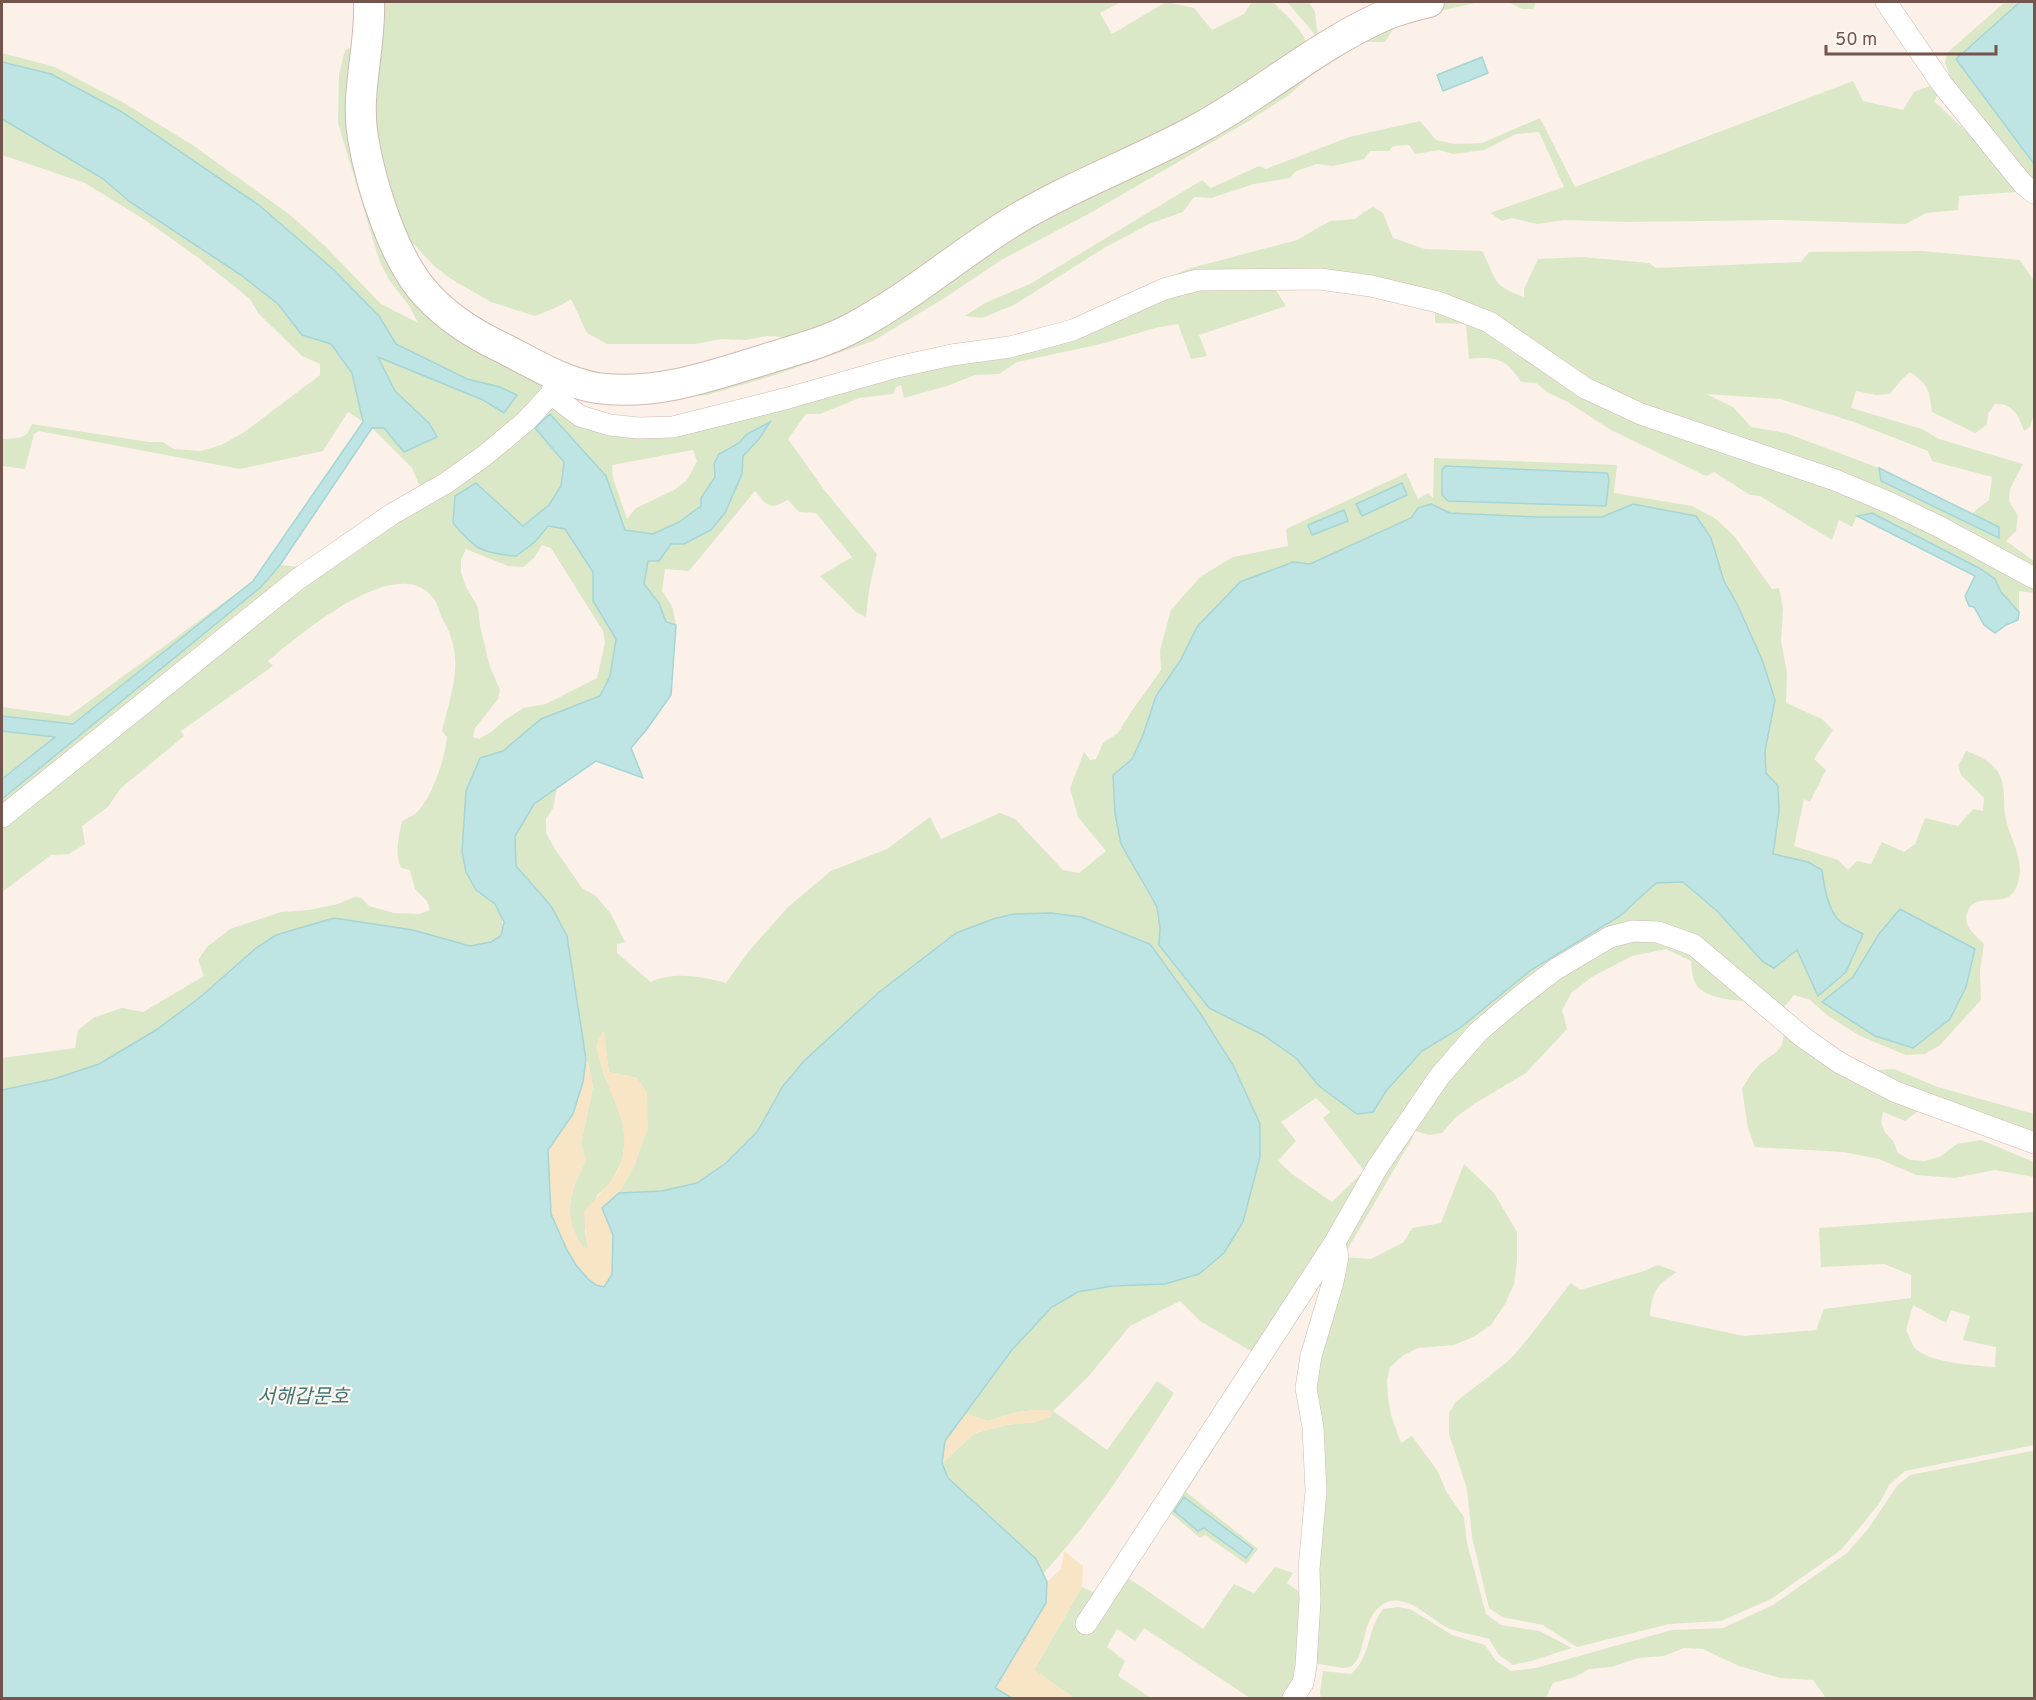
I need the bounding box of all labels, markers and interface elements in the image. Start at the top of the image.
scale bar [1826,18,1996,56]
text: 50 m [1835,29,1877,52]
water label: 서해갑문호 [257,1385,351,1411]

